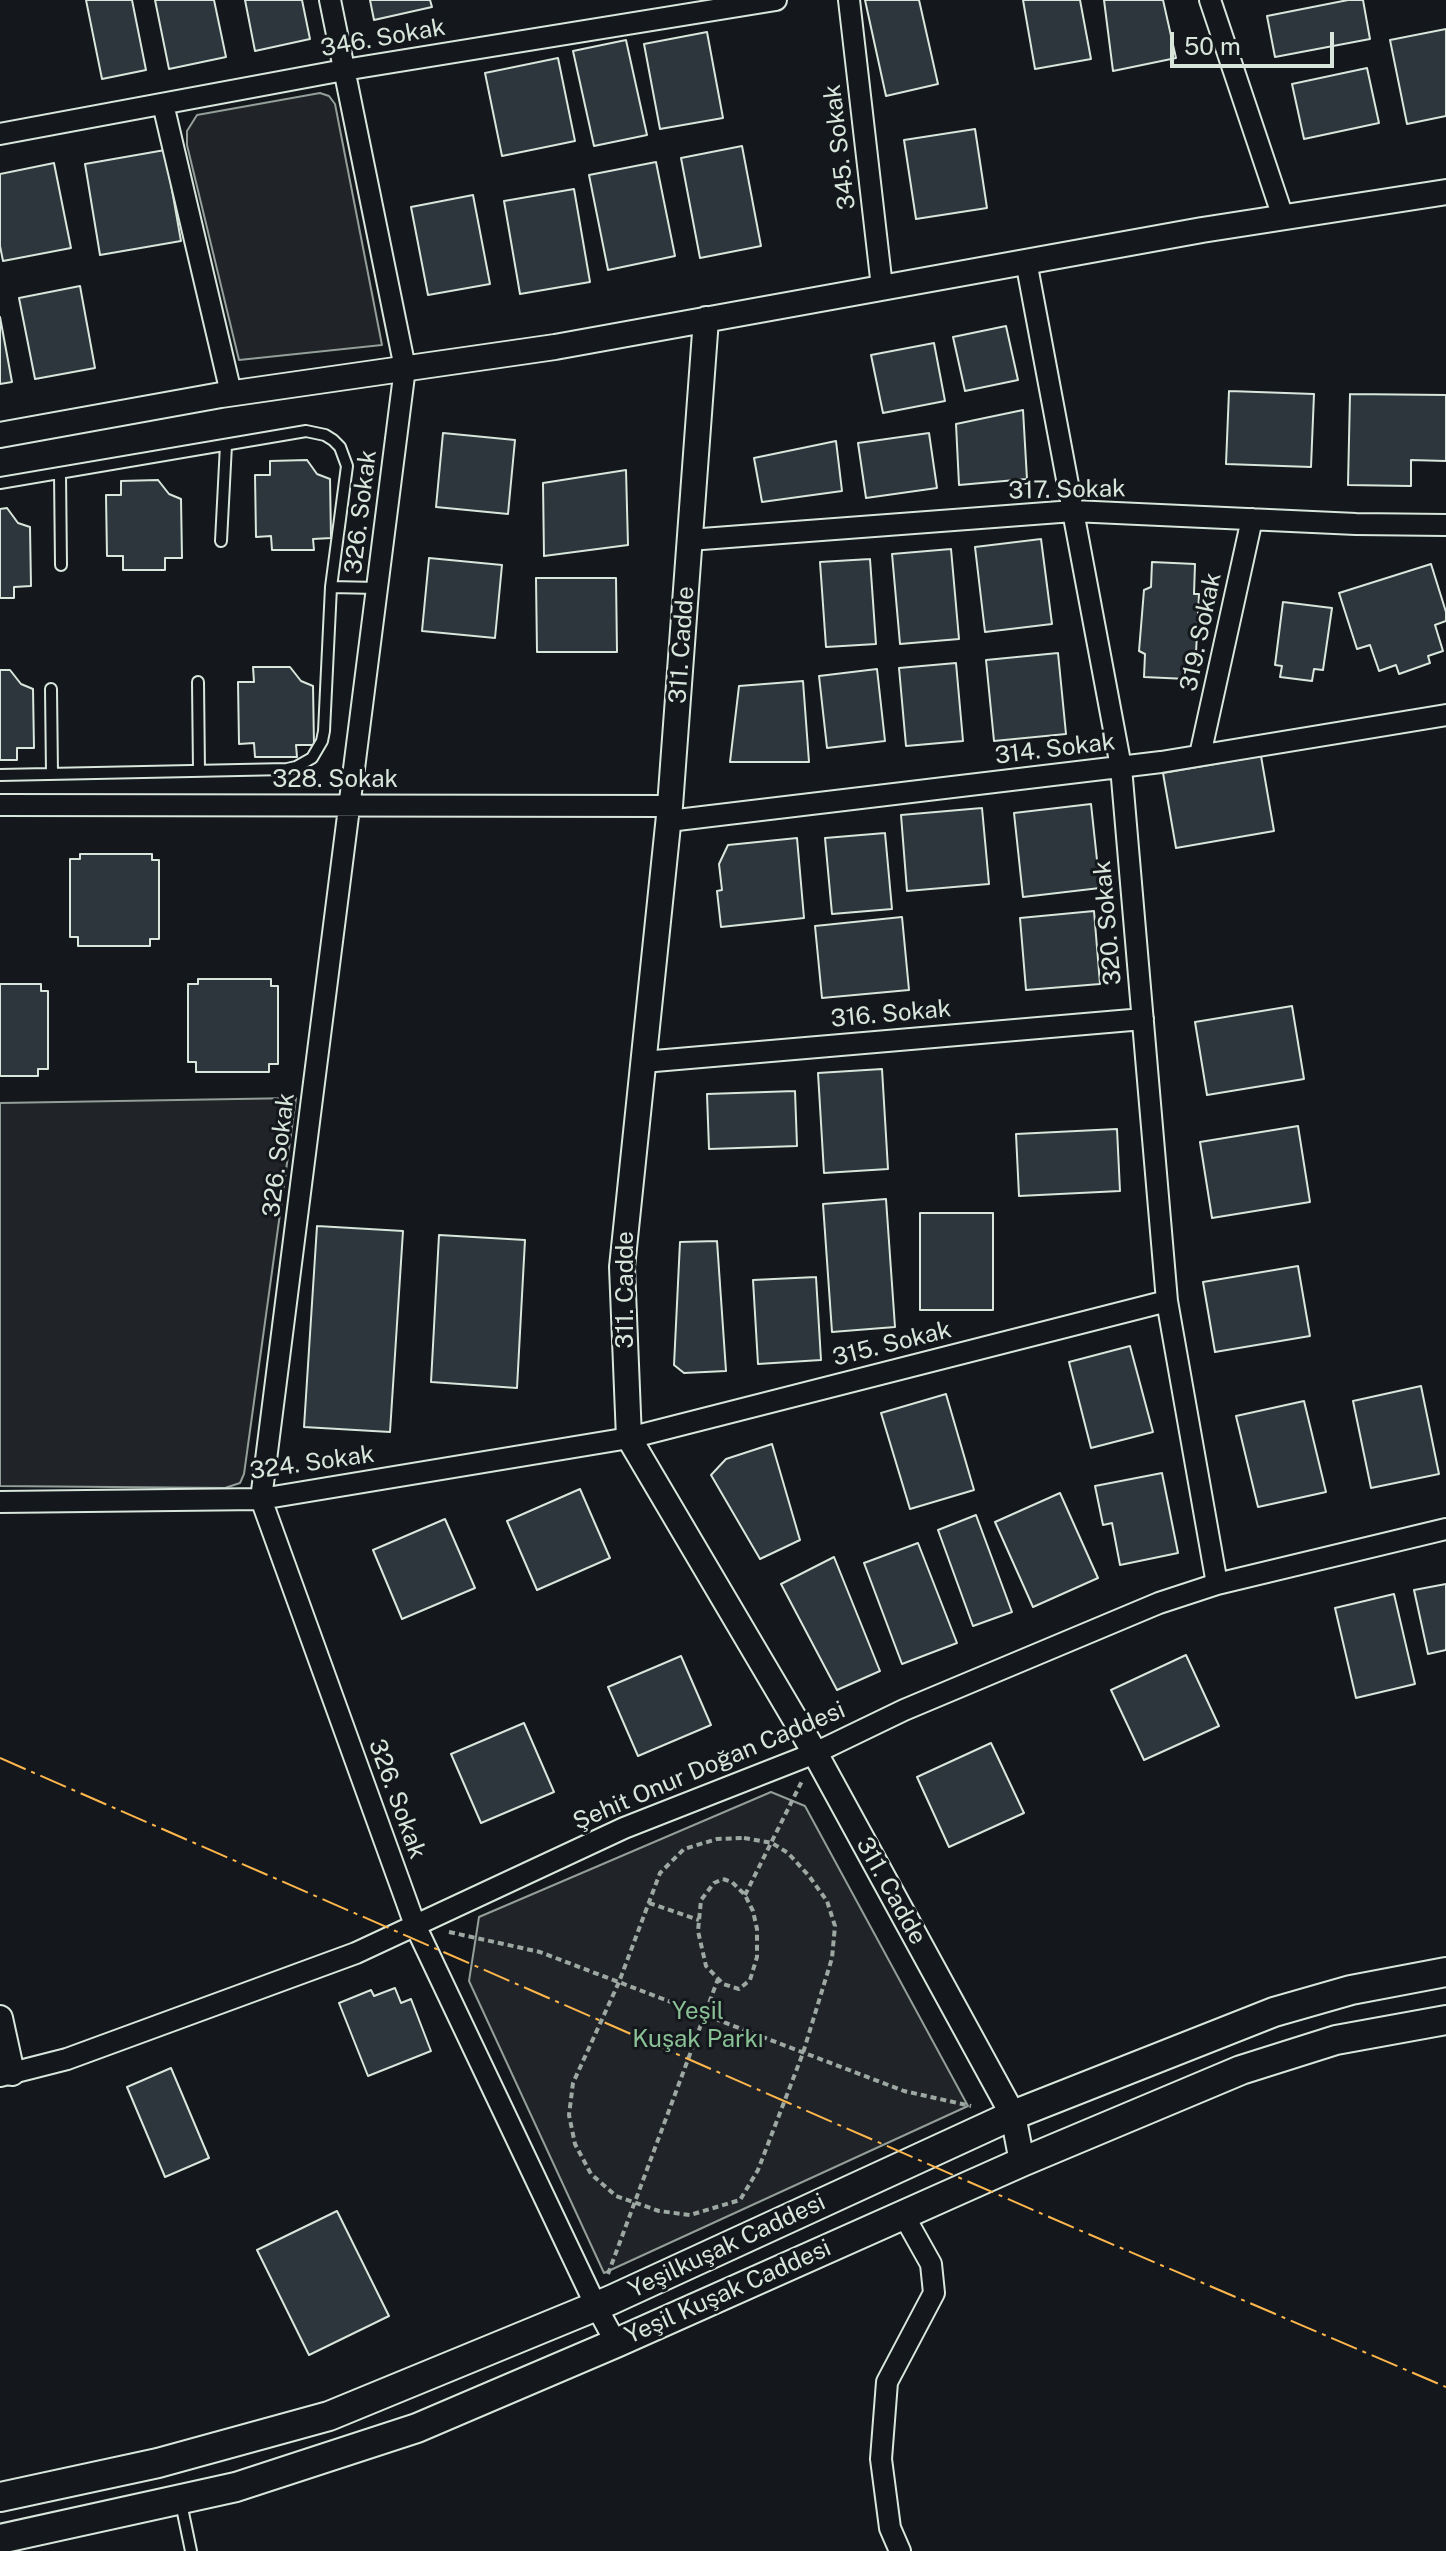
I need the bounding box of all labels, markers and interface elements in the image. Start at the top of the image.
street label: 346. Sokak [319,13,447,63]
scale bar [1174,16,1338,66]
text: 50 m [1184,32,1241,60]
street label: 345. Sokak [818,83,862,211]
street label: 326. Sokak [339,448,383,576]
street label: 317. Sokak [1008,475,1126,505]
street label: 319. Sokak [1174,570,1228,694]
street label: 311. Cadde [664,585,700,705]
street label: 314. Sokak [993,727,1117,771]
street label: 328. Sokak [272,766,398,794]
street label: 320. Sokak [1088,860,1128,986]
street label: 316. Sokak [830,994,952,1034]
street label: 326. Sokak [257,1091,301,1219]
street label: 311. Cadde [612,1231,640,1349]
street label: 315. Sokak [830,1315,954,1373]
street label: 324. Sokak [248,1440,376,1486]
street label: Şehit Onur Doğan Caddesi [569,1696,849,1836]
street label: 326. Sokak [362,1735,432,1863]
street label: 311. Cadde [850,1833,932,1949]
park label: Yeşil Kuşak Parkı [632,1998,764,2054]
street label: Yeşilkuşak Caddesi [624,2188,830,2304]
street label: Yeşil Kuşak Caddesi [621,2234,835,2350]

